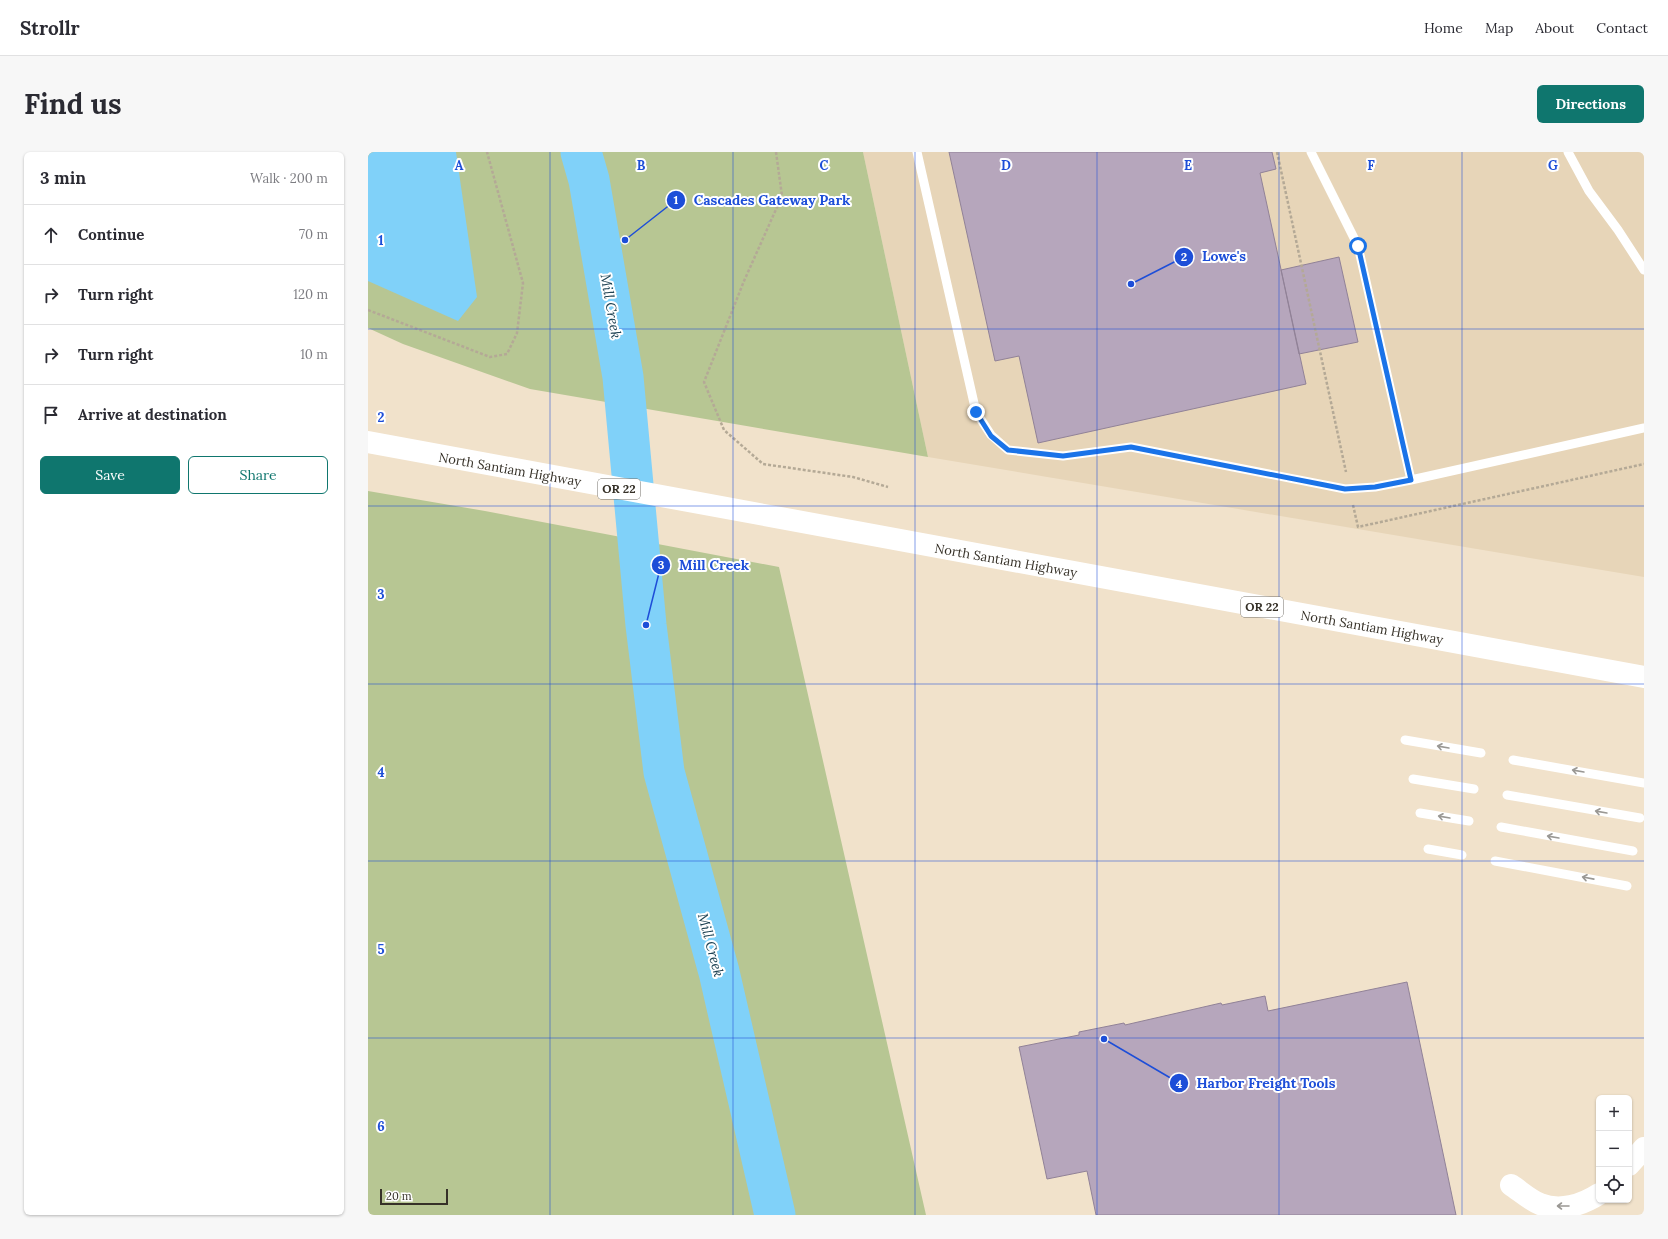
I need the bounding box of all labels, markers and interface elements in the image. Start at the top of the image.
text: Strollr [20,16,80,40]
text: Home [1424,19,1463,37]
text: Map [1485,19,1513,37]
text: About [1535,19,1574,37]
text: Contact [1596,19,1648,37]
button: Directions [1537,85,1644,123]
text: Find us [24,86,122,122]
text: A [455,157,464,174]
text: B [637,157,646,174]
text: C [820,157,829,174]
text: D [1001,157,1011,174]
text: E [1184,157,1192,174]
text: F [1367,157,1375,174]
text: G [1548,157,1558,174]
text: 3 min [40,167,86,189]
text: Walk · 200 m [250,170,328,187]
callout: Cascades Gateway Park [666,187,858,213]
text: Cascades Gateway Park [694,191,851,209]
text: 1 [674,192,679,207]
icon: ahead [40,224,62,246]
text: Continue [78,225,144,244]
text: 70 m [299,226,328,243]
text: 1 [378,232,384,249]
route start [1349,237,1367,255]
callout: Lowe's [1174,244,1254,270]
text: Lowe's [1202,247,1246,265]
text: 2 [1181,249,1187,264]
water label: Mill Creek [596,272,626,340]
icon: right [40,284,62,306]
text: Turn right [78,285,154,304]
text: 120 m [293,286,328,303]
icon: right [40,344,62,366]
text: Turn right [78,345,154,364]
text: 10 m [300,346,328,363]
route end [967,403,985,421]
icon: arrive [40,404,62,426]
text: Arrive at destination [78,405,227,424]
text: 2 [378,409,385,426]
street label: North Santiam Highway [437,449,583,490]
button: Save [40,456,180,494]
button: Share [188,456,328,494]
road number: OR 22 [598,479,640,499]
street label: North Santiam Highway [933,540,1079,581]
callout: Mill Creek [651,552,757,578]
text: Mill Creek [679,556,750,574]
text: 3 [658,557,665,572]
text: 3 [377,586,385,603]
road number: OR 22 [1241,597,1283,617]
street label: North Santiam Highway [1299,607,1445,648]
one-way arrow [1437,743,1450,751]
text: 4 [377,764,385,781]
one-way arrow [1572,767,1585,775]
one-way arrow [1595,807,1608,815]
one-way arrow [1438,813,1451,821]
one-way arrow [1547,832,1560,840]
one-way arrow [1582,874,1595,882]
water label: Mill Creek [694,911,728,979]
text: 5 [377,941,385,958]
callout: Harbor Freight Tools [1169,1070,1344,1096]
text: Harbor Freight Tools [1196,1074,1336,1092]
text: 4 [1176,1076,1183,1091]
map controls [1596,1095,1632,1203]
button: + [1596,1095,1632,1131]
text: 6 [377,1118,385,1135]
button: − [1596,1131,1632,1167]
button: locate [1596,1167,1632,1203]
scale bar [380,1187,448,1206]
text: 20 m [386,1189,411,1203]
one-way arrow [1557,1202,1570,1210]

